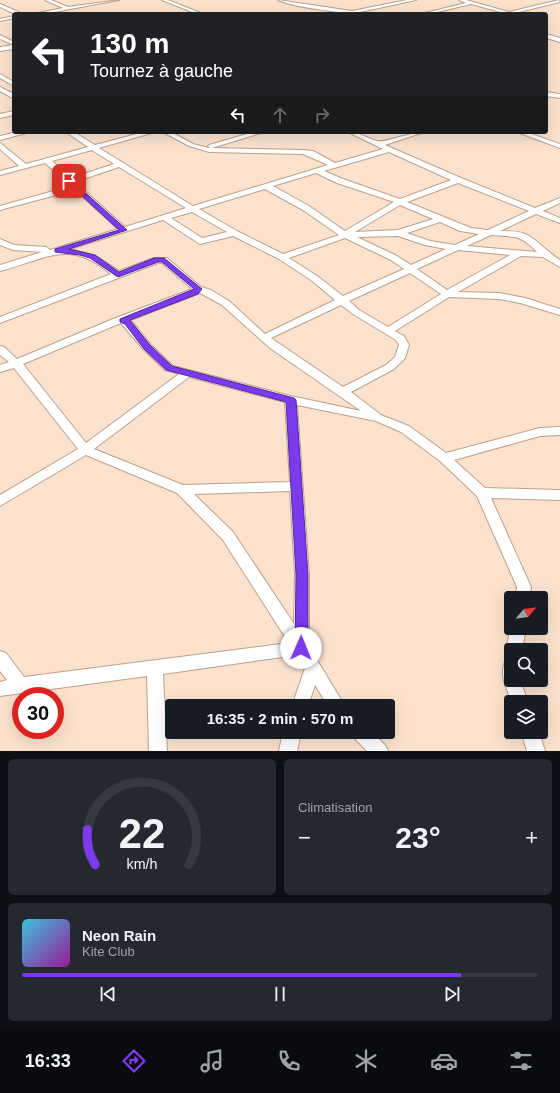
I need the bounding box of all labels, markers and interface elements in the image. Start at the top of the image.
icon: left [24,28,76,80]
text: 130 m [90,28,169,59]
text: Tournez à gauche [90,61,233,81]
icon: left [227,104,249,126]
icon: ahead [269,104,291,126]
icon: right [311,104,333,126]
pin [52,164,86,198]
icon: arrive [58,170,80,192]
north arrow [504,591,548,635]
map controls [504,591,548,739]
position arrow [280,627,322,669]
button: search [504,643,548,687]
speed limit sign: 30 [12,687,64,739]
button: layers [504,695,548,739]
text: 16:35 · 2 min · 570 m [207,710,353,727]
text: Climatisation [298,800,372,815]
text: 22 [119,810,165,857]
text: 23° [395,821,441,854]
text: − [298,825,311,850]
text: + [525,825,538,850]
text: km/h [127,856,158,872]
text: Neon Rain [82,927,156,944]
text: Kite Club [82,944,135,959]
icon: previous [97,983,119,1005]
icon: pause [269,983,291,1005]
icon: next [441,983,463,1005]
icon: directions [120,1047,148,1075]
icon: music [198,1047,226,1075]
icon: phone [275,1047,303,1075]
icon: climate [352,1047,380,1075]
icon: car [430,1047,458,1075]
icon: filters [507,1047,535,1075]
text: 16:33 [25,1051,71,1071]

